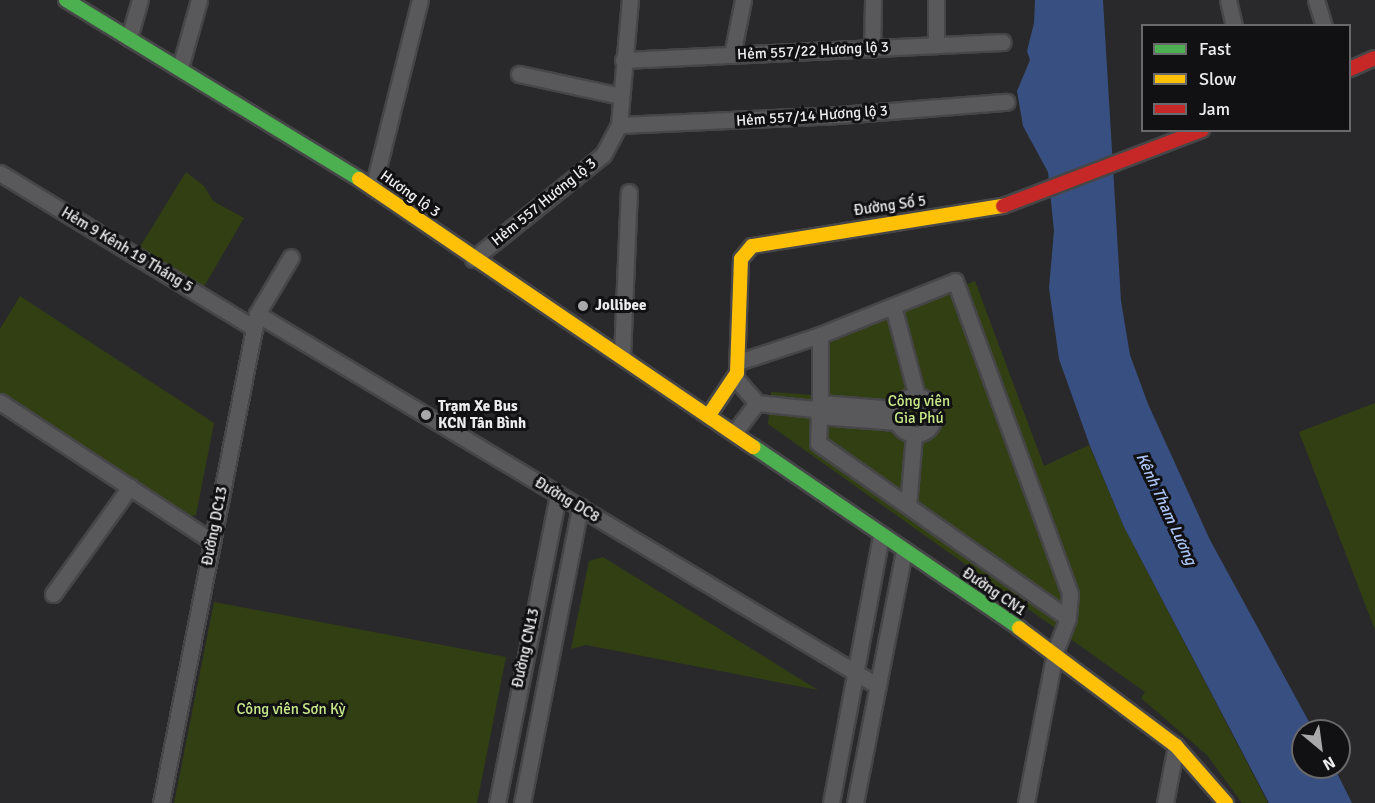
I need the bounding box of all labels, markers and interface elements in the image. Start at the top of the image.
legend [1141,24,1351,132]
street label: Hẻm 557/22 Hương lộ 3 [737,38,889,64]
text: Fast [1199,38,1231,60]
text: Slow [1199,68,1236,90]
text: Jam [1199,98,1230,120]
street label: Hẻm 557/14 Hương lộ 3 [736,102,888,130]
street label: Hẻm 557 Hương lộ 3 [488,154,600,250]
street label: Hương lộ 3 [377,167,443,221]
street label: Đường Số 5 [853,192,927,220]
street label: Hẻm 9 Kênh 19 Tháng 5 [58,204,196,296]
place label: Jollibee [595,297,646,315]
marker: Jollibee [576,299,590,313]
park label: Công viên Gia Phú [888,392,950,427]
place label: Trạm Xe Bus KCN Tân Bình [438,397,526,432]
marker: Trạm Xe Bus KCN Tân Bình [419,408,433,422]
water label: Kênh Tham Lương [1132,450,1200,568]
street label: Đường DC8 [531,474,603,526]
street label: Đường DC13 [198,485,232,567]
street label: Đường CN1 [959,564,1029,620]
street label: Đường CN13 [509,607,543,689]
park label: Công viên Sơn Kỳ [236,701,346,719]
north arrow [1291,719,1351,779]
text: N [1319,752,1338,774]

